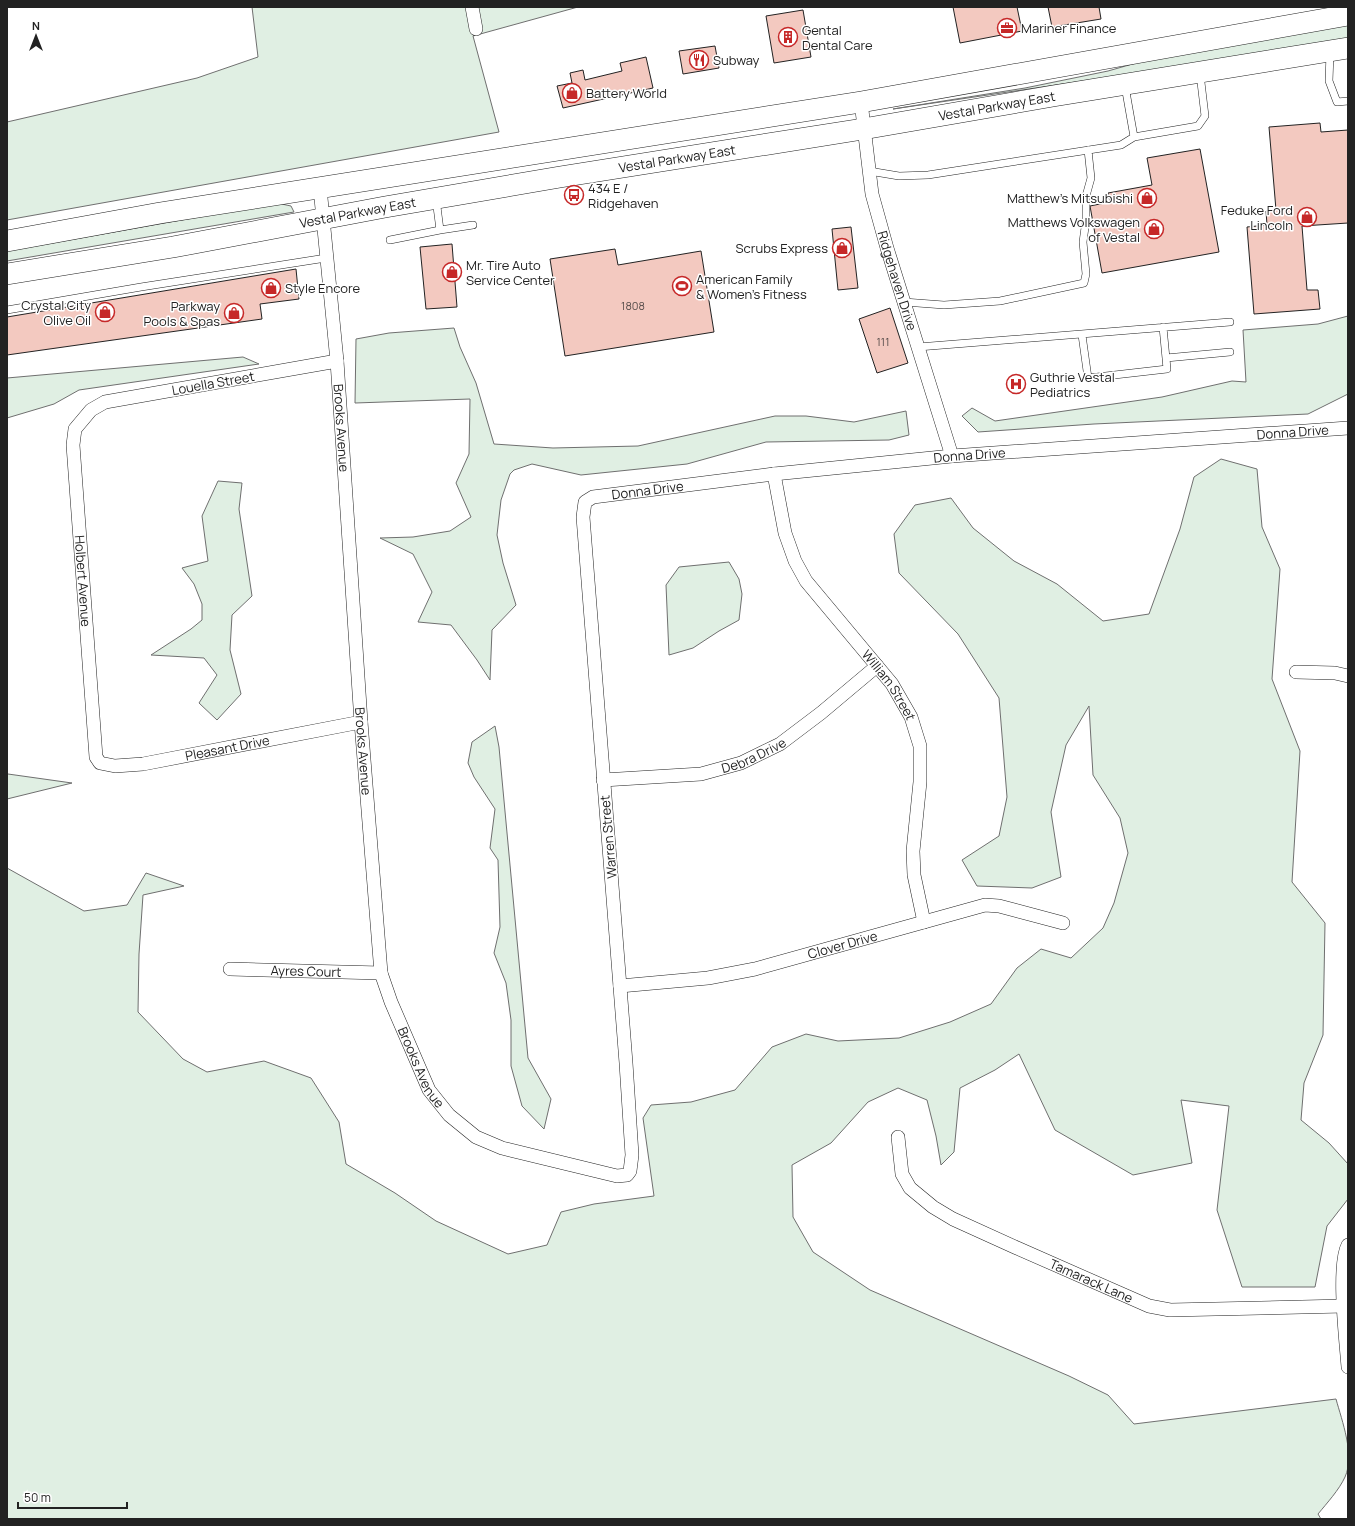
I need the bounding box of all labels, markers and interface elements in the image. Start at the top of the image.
north arrow [16,16,56,56]
office icon: Mariner Finance [996,17,1018,39]
text: N [32,18,40,33]
place label: Mariner Finance [1021,19,1117,37]
place label: Gental Dental Care [802,21,873,54]
building icon: Gental Dental Care [777,26,799,48]
restaurant icon: Subway [688,49,710,71]
place label: Subway [713,51,760,69]
shop icon: Battery World [561,82,583,104]
place label: Battery World [586,84,667,102]
street label: Vestal Parkway East [937,87,1056,125]
street label: Vestal Parkway East [617,140,737,177]
place label: 434 E / Ridgehaven [588,179,658,212]
bus stop icon: 434 E / Ridgehaven [563,184,585,206]
shop icon: Matthew's Mitsubishi [1136,187,1158,209]
place label: Matthew's Mitsubishi [1007,189,1133,207]
street label: Vestal Parkway East [298,193,417,232]
place label: Feduke Ford Lincoln [1221,201,1293,234]
shop icon: Feduke Ford Lincoln [1296,206,1318,228]
place label: Matthews Volkswagen of Vestal [1008,213,1140,246]
shop icon: Matthews Volkswagen of Vestal [1143,218,1165,240]
street label: Ridgehaven Drive [874,229,921,333]
shop icon: Scrubs Express [831,237,853,259]
place label: Scrubs Express [736,239,828,257]
place label: Mr. Tire Auto Service Center [466,256,555,289]
shop icon: Mr. Tire Auto Service Center [441,261,463,283]
place label: American Family & Women's Fitness [696,270,807,303]
sports icon: American Family & Women's Fitness [671,275,693,297]
shop icon: Style Encore [260,277,282,299]
place label: Style Encore [285,279,360,297]
place label: Crystal City Olive Oil [21,296,91,329]
place label: Parkway Pools & Spas [144,297,220,330]
house number: 1808 [621,298,645,313]
shop icon: Crystal City Olive Oil [94,301,116,323]
shop icon: Parkway Pools & Spas [223,302,245,324]
house number: 111 [877,334,889,349]
street label: Louella Street [170,367,256,399]
place label: Guthrie Vestal Pediatrics [1030,368,1115,401]
hospital icon: Guthrie Vestal Pediatrics [1005,373,1027,395]
street label: Brooks Avenue [330,383,353,473]
street label: Donna Drive [1256,420,1330,443]
street label: Donna Drive [933,443,1007,467]
street label: Donna Drive [611,477,685,504]
street label: Holbert Avenue [71,534,95,628]
street label: William Street [858,646,920,722]
street label: Brooks Avenue [351,707,376,796]
street label: Pleasant Drive [184,731,271,765]
street label: Debra Drive [719,733,790,777]
street label: Warren Street [595,794,621,880]
street label: Clover Drive [806,926,880,963]
street label: Ayres Court [270,961,342,981]
street label: Brooks Avenue [394,1024,449,1112]
street label: Tamarack Lane [1047,1254,1136,1307]
scale bar [18,1484,127,1510]
text: 50 m [24,1489,51,1506]

